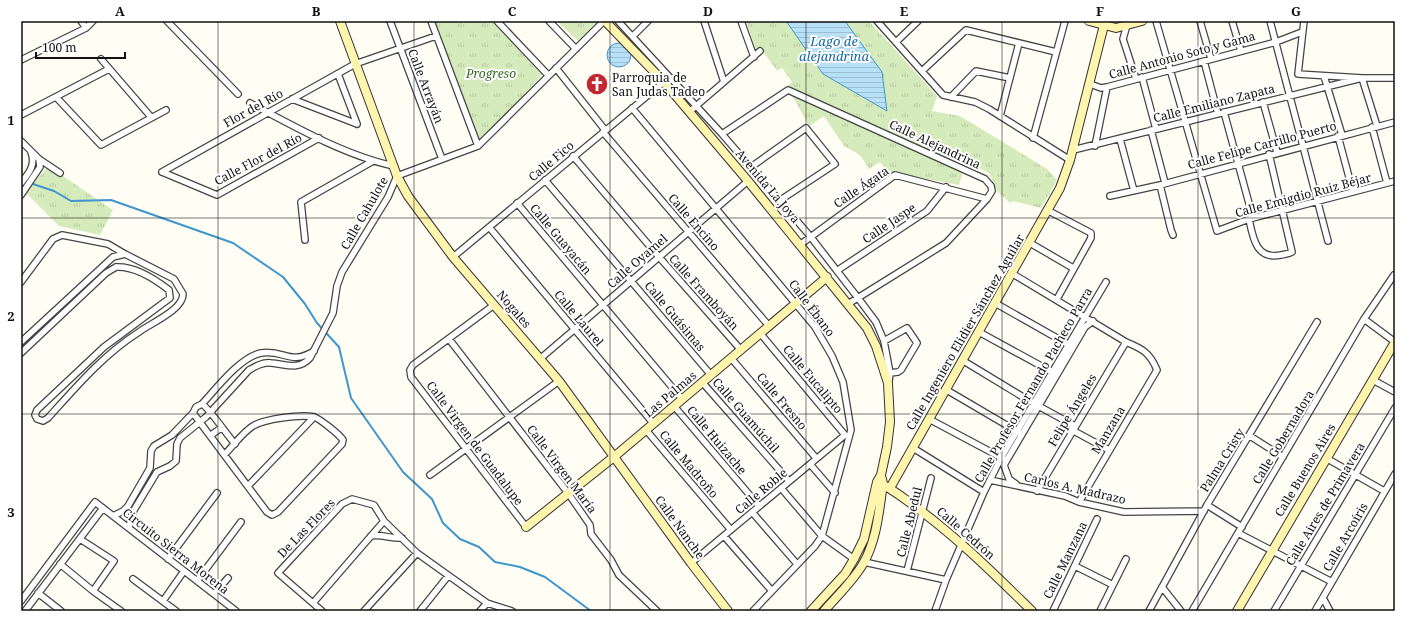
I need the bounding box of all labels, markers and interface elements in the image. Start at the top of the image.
text: A [115,2,125,20]
text: B [312,2,321,20]
text: C [508,2,517,20]
text: D [703,2,713,20]
text: E [900,2,909,20]
text: F [1096,2,1104,20]
text: G [1291,2,1301,20]
street label: Calle Antonio Soto y Gama [1107,27,1257,83]
water label: Lago de alejandrina [799,32,869,65]
scale bar [36,34,125,60]
text: 100 m [42,39,77,56]
street label: Calle Arrayán [404,46,448,126]
park label: Progreso [465,65,516,82]
place label: Parroquia de San Judas Tadeo [612,69,705,100]
church icon: Parroquia de San Judas Tadeo [584,71,610,97]
street label: Calle Emiliano Zapata [1151,80,1277,126]
street label: Flor del Río [220,85,286,131]
text: 1 [7,111,15,129]
street label: Calle Alejandrina [886,115,984,173]
street label: Calle Felipe Carrillo Puerto [1186,117,1338,173]
street label: Calle Flor del Río [211,129,305,189]
street label: Calle Fico [525,137,578,185]
street label: Avenida La Joya [732,145,804,227]
street label: Calle Ágata [830,162,892,212]
street label: Calle Emigdio Ruiz Béjar [1233,169,1373,221]
street label: Calle Cahulote [336,173,392,253]
street label: Calle Encino [664,190,724,254]
street label: Calle Jaspe [859,199,919,247]
street label: Calle Guayacán [526,200,596,278]
street label: Calle Oyamel [603,230,671,292]
street label: Calle Ingeniero Elidier Sánchez Aguilar [902,231,1028,433]
street label: Calle Framboyán [665,250,743,334]
street label: Calle Ébano [785,276,839,340]
street label: Calle Guásimas [641,277,709,355]
street label: Calle Profesor Fernando Pacheco Parra [970,284,1096,486]
street label: Nogales [493,286,535,332]
street label: Calle Laurel [550,286,608,350]
text: 2 [7,307,15,325]
street label: Calle Eucalipto [779,341,847,417]
street label: Las Palmas [640,367,700,421]
street label: Calle Fresno [753,369,811,433]
street label: Felipe Ángeles [1044,370,1100,450]
street label: Calle Guamúchil [709,374,783,456]
street label: Calle Virgen de Guadalupe [423,377,527,509]
street label: Calle Gobernadora [1248,387,1318,487]
street label: Calle Huizache [683,402,751,478]
street label: Manzana [1087,403,1129,457]
street label: Calle Buenos Aires [1270,420,1340,520]
street label: Calle Virgen María [523,421,601,517]
street label: Palma Cristy [1196,425,1248,495]
street label: Calle Madroño [656,426,722,502]
street label: Calle Aires de Primavera [1281,439,1369,569]
street label: Calle Roble [731,464,791,518]
street label: Carlos A. Madrazo [1022,468,1128,508]
street label: Calle Abedul [892,485,926,559]
street label: Calle Nanche [651,492,709,562]
street label: De Las Flores [273,495,339,561]
street label: Calle Arcoíris [1318,499,1372,575]
text: 3 [7,503,15,521]
street label: Calle Cedrón [933,503,999,563]
street label: Circuito Sierra Morena [119,504,233,598]
street label: Calle Manzana [1039,518,1091,602]

